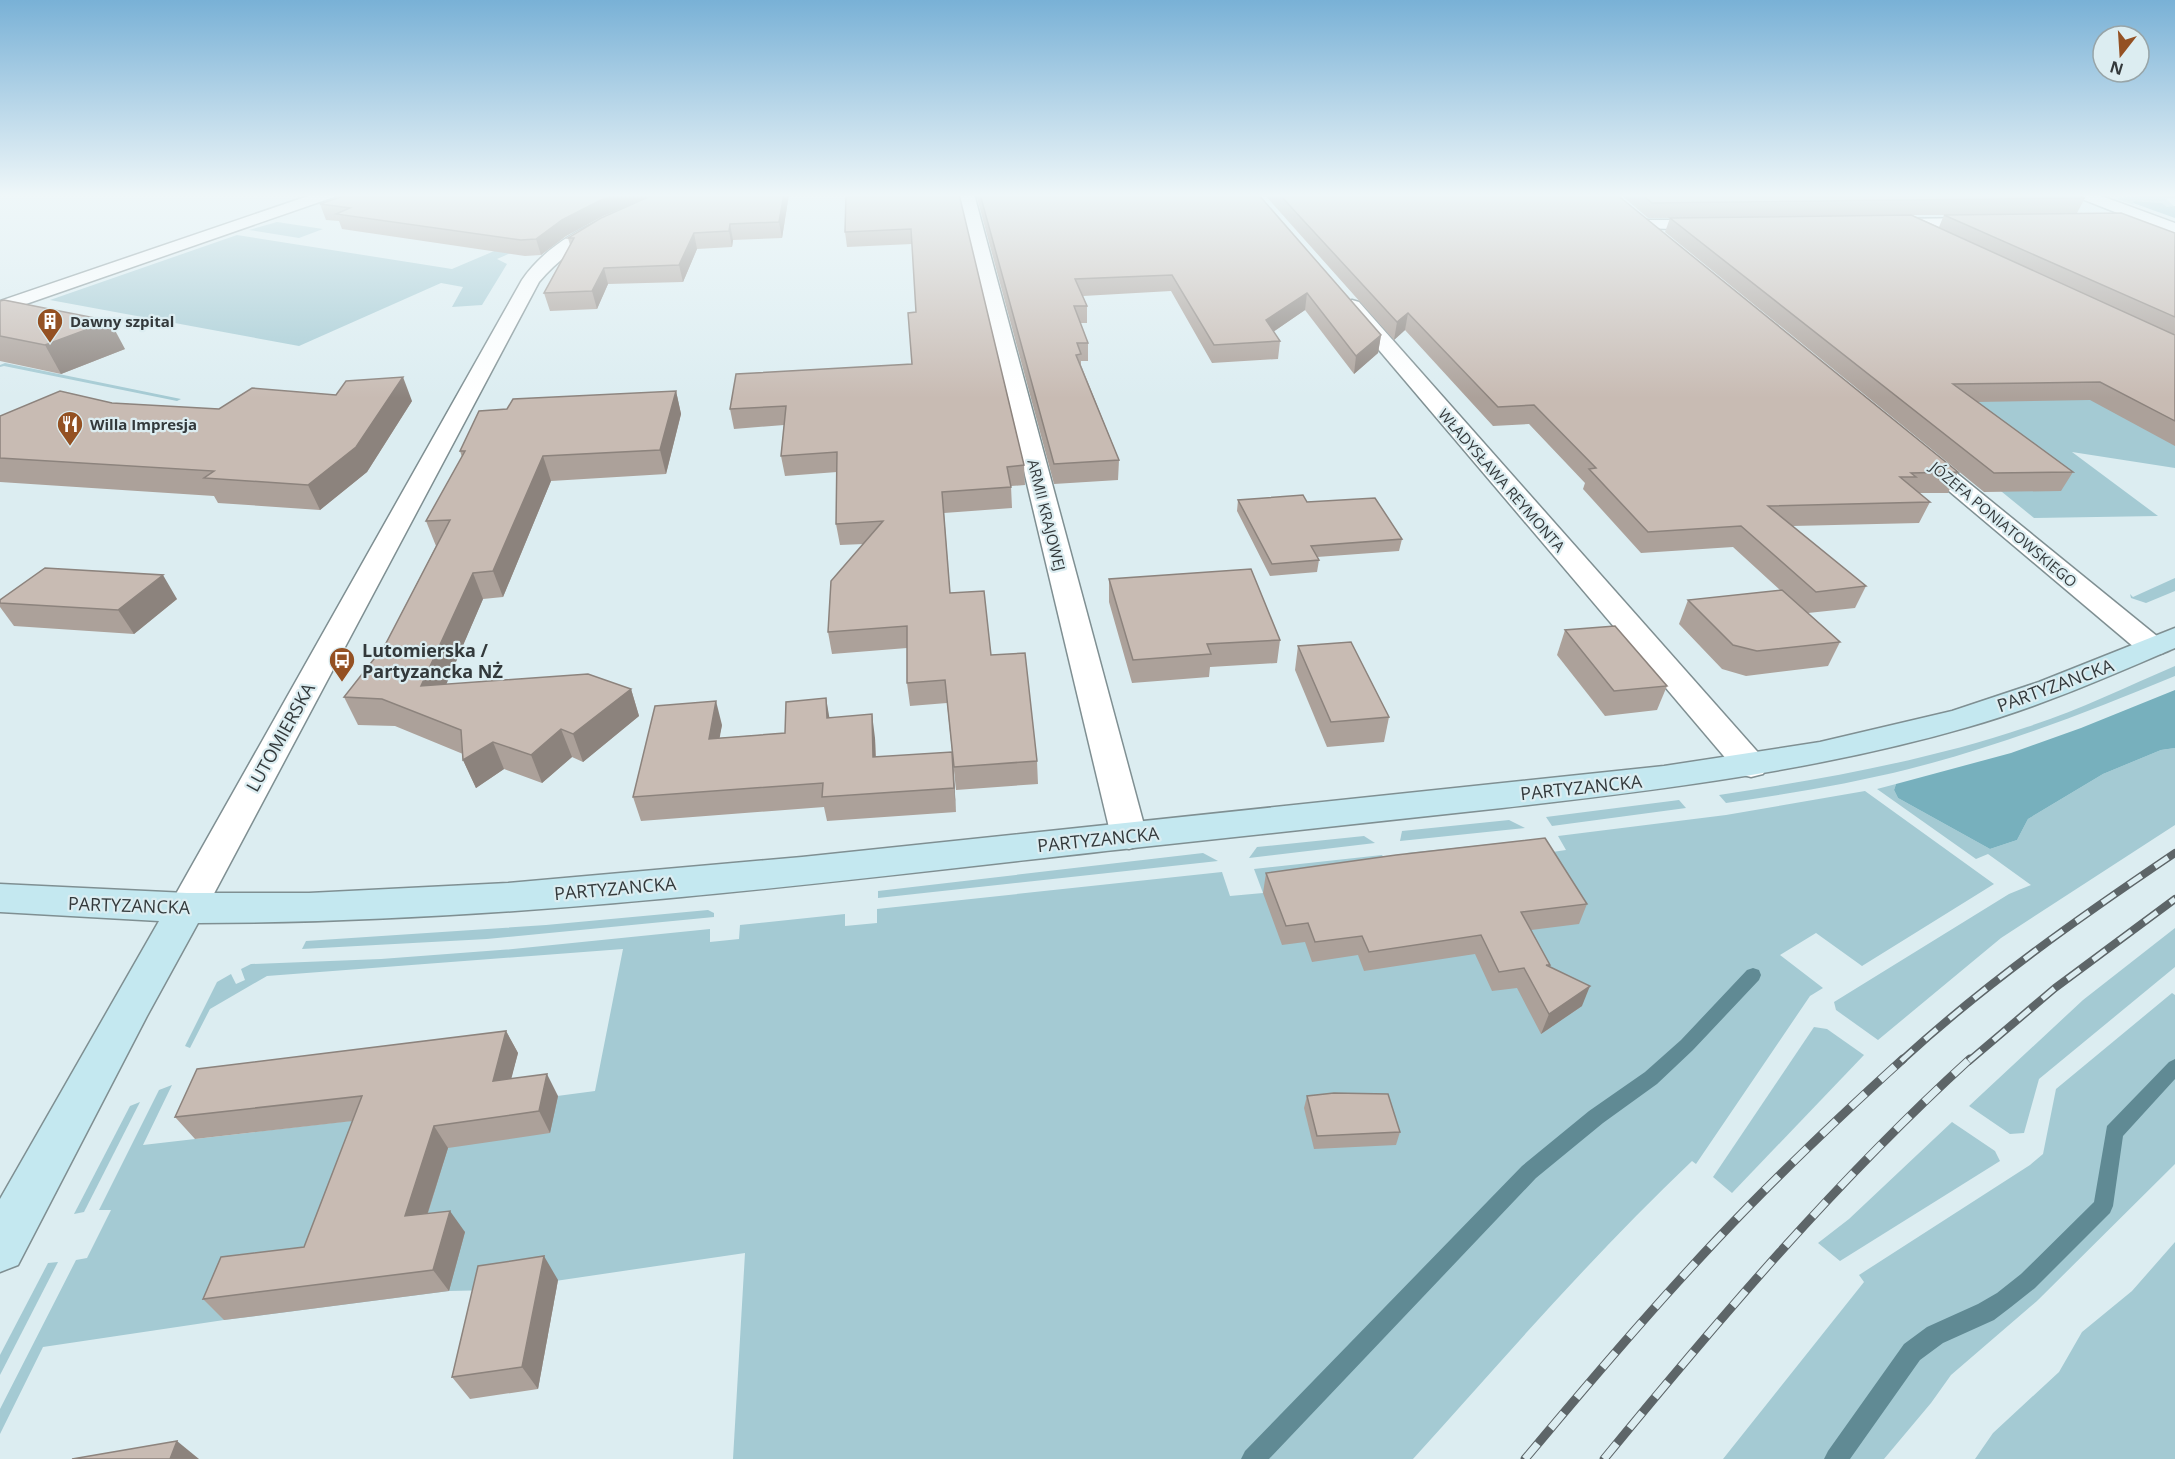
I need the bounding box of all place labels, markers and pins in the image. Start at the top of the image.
building icon: Dawny szpital [35,306,65,344]
place label: Dawny szpital [70,311,174,331]
restaurant icon: Willa Impresja [55,409,85,447]
place label: Willa Impresja [90,414,197,434]
place label: Lutomierska / Partyzancka NŻ [362,638,503,683]
bus stop icon: Lutomierska / Partyzancka NŻ [327,645,357,683]

